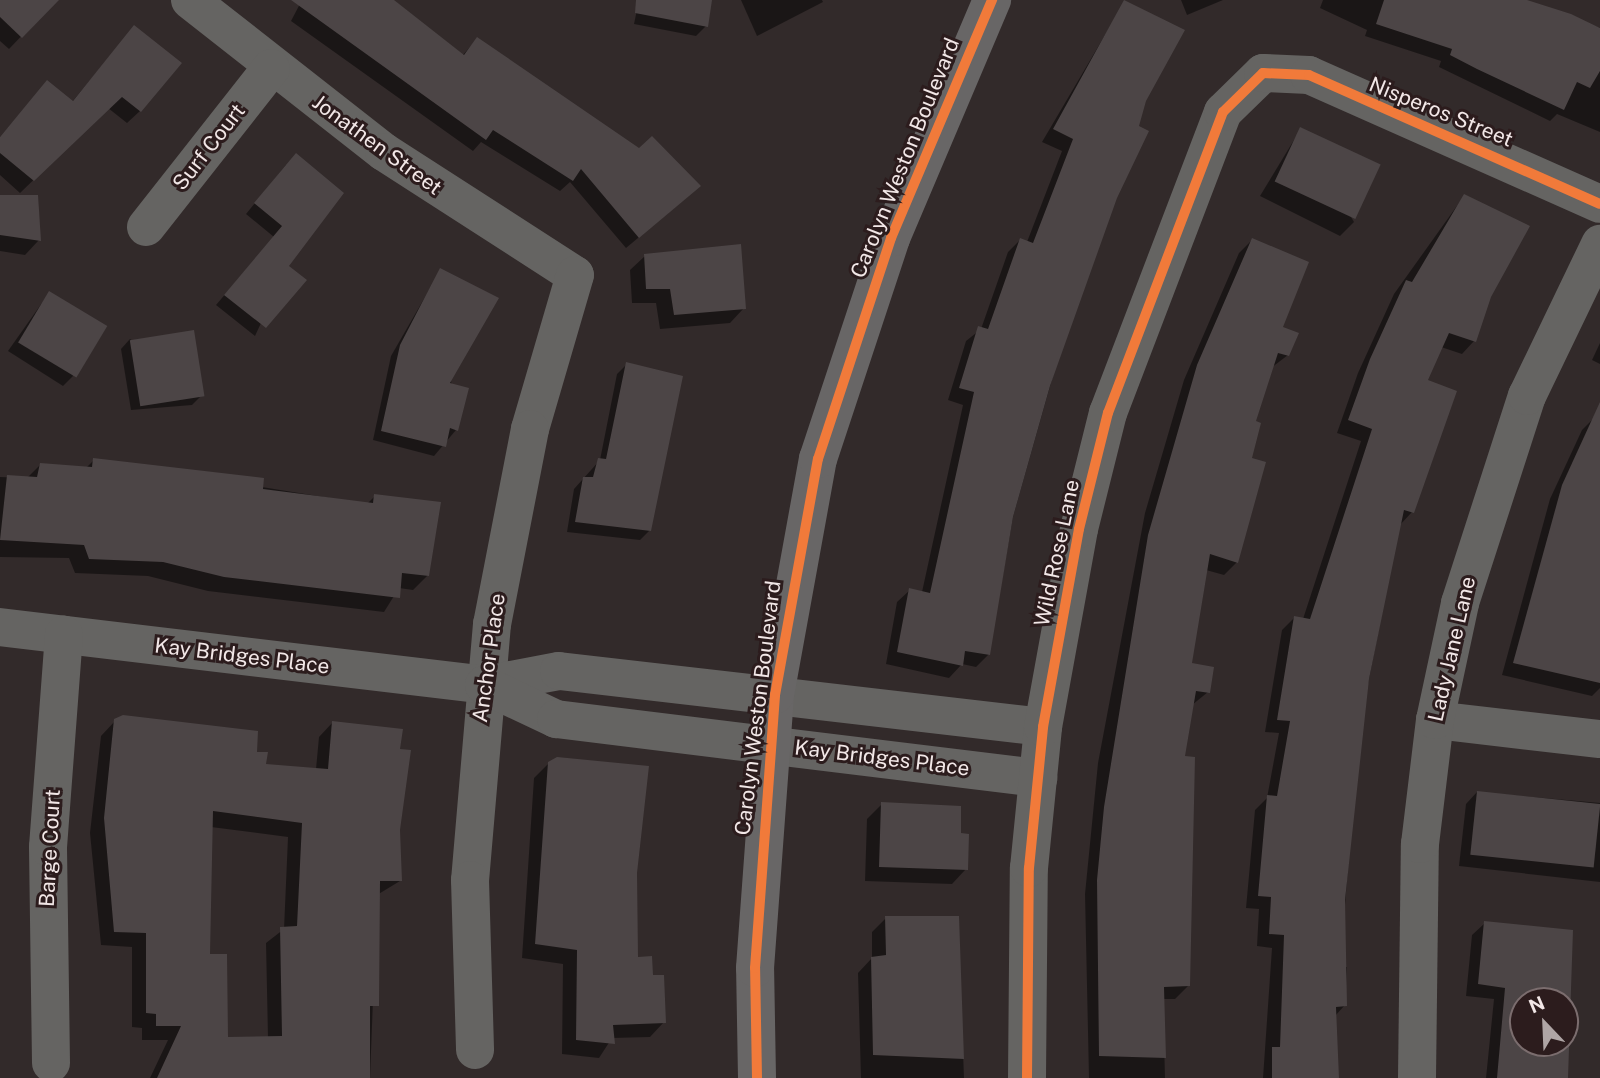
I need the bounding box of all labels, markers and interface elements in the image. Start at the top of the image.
street label: Carolyn Weston Boulevard [845,34,965,282]
street label: Nisperos Street [1365,72,1517,152]
street label: Jonathen Street [307,90,447,200]
street label: Surf Court [167,99,251,195]
street label: Wild Rose Lane [1029,477,1085,629]
street label: Lady Jane Lane [1423,574,1481,724]
street label: Carolyn Weston Boulevard [730,579,786,837]
street label: Anchor Place [467,592,511,724]
street label: Kay Bridges Place [153,633,331,679]
street label: Kay Bridges Place [793,735,971,781]
street label: Barge Court [34,788,66,908]
north arrow [1509,987,1579,1057]
text: N [1525,991,1548,1018]

